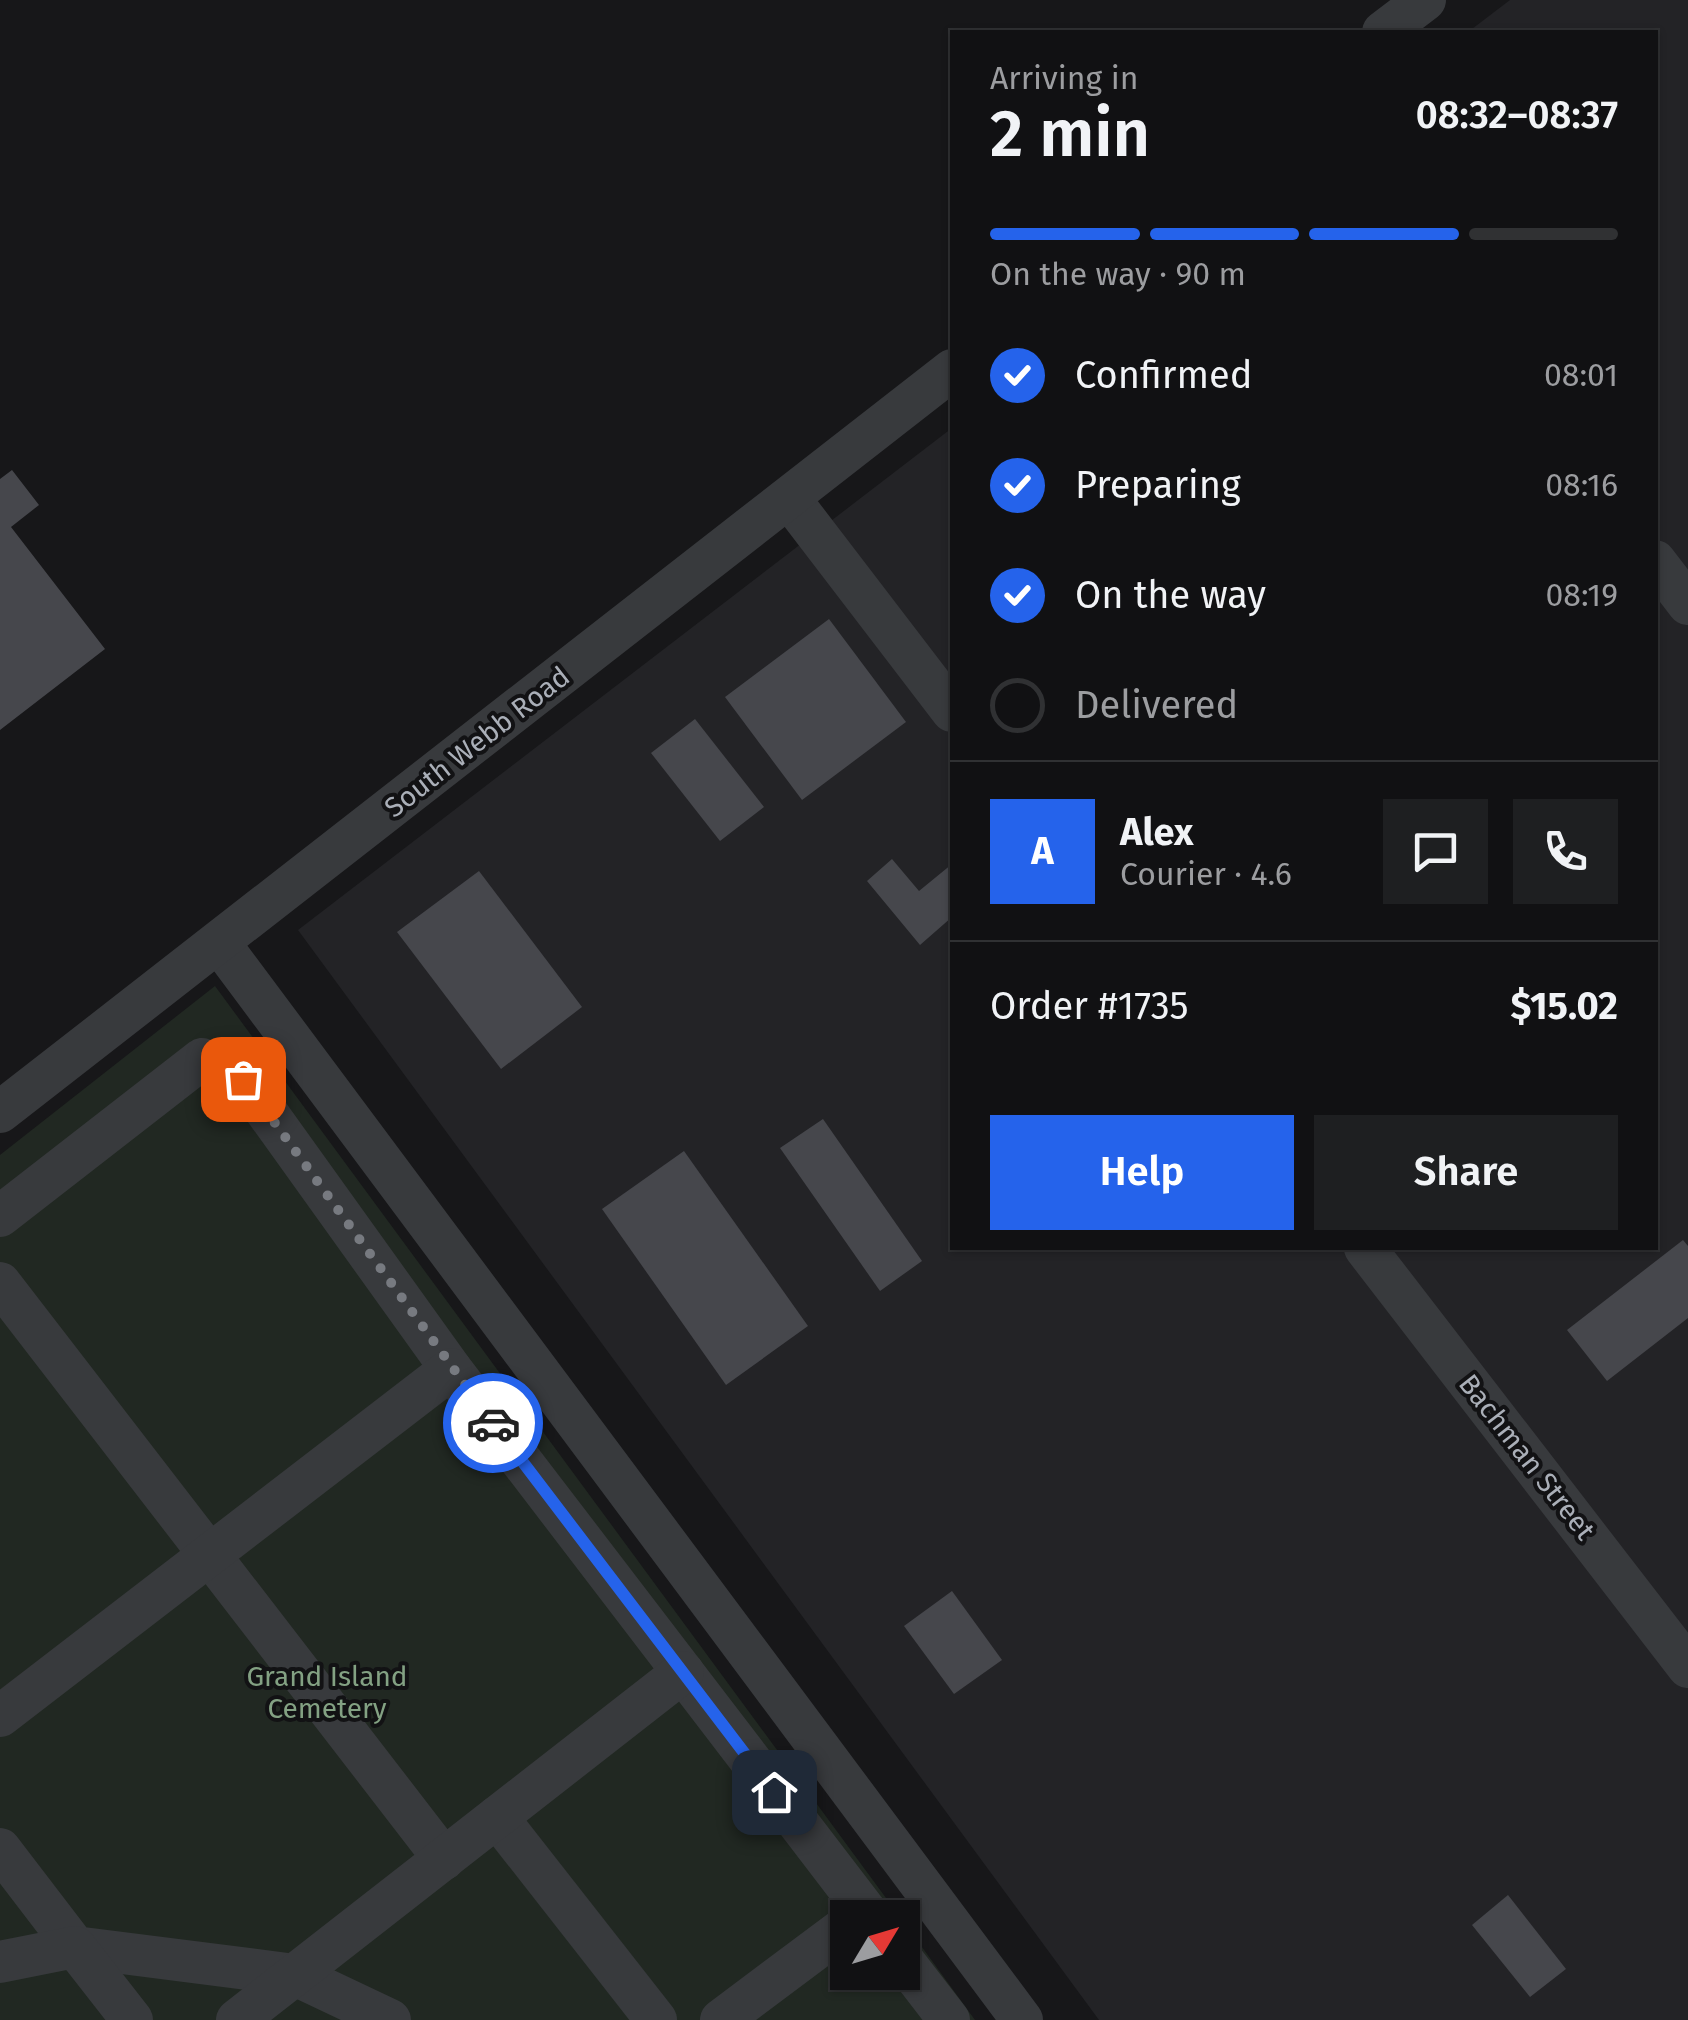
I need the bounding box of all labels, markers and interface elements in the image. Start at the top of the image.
text: Arriving in [990,59,1138,97]
text: 08:32–08:37 [1416,92,1618,138]
text: 2 min [990,95,1150,173]
text: On the way · 90 m [990,255,1246,293]
icon: check [990,348,1045,403]
text: Confirmed [1075,352,1253,398]
text: 08:01 [1544,356,1618,394]
icon: check [990,458,1045,513]
text: Preparing [1075,462,1241,508]
text: 08:16 [1545,466,1618,504]
icon: check [990,568,1045,623]
text: On the way [1075,572,1266,618]
text: 08:19 [1545,576,1618,614]
street label: South Webb Road [378,660,576,824]
text: Delivered [1075,682,1238,728]
button: chat [1383,799,1488,904]
button: phone [1513,799,1618,904]
text: Alex [1120,809,1193,855]
text: A [1031,828,1054,874]
text: Courier · 4.6 [1120,855,1292,893]
text: Order #1735 [990,983,1189,1029]
text: $15.02 [1510,983,1618,1029]
pin [201,1037,286,1122]
icon: bag [216,1052,271,1107]
button: Help [990,1115,1294,1230]
button: Share [1314,1115,1618,1230]
street label: Bachman Street [1452,1368,1602,1547]
courier [443,1373,543,1473]
icon: car [466,1396,521,1451]
park label: Grand Island Cemetery [246,1660,408,1725]
pin [732,1750,817,1835]
icon: home [747,1765,802,1820]
north arrow [830,1900,920,1990]
map controls [830,1900,920,1990]

